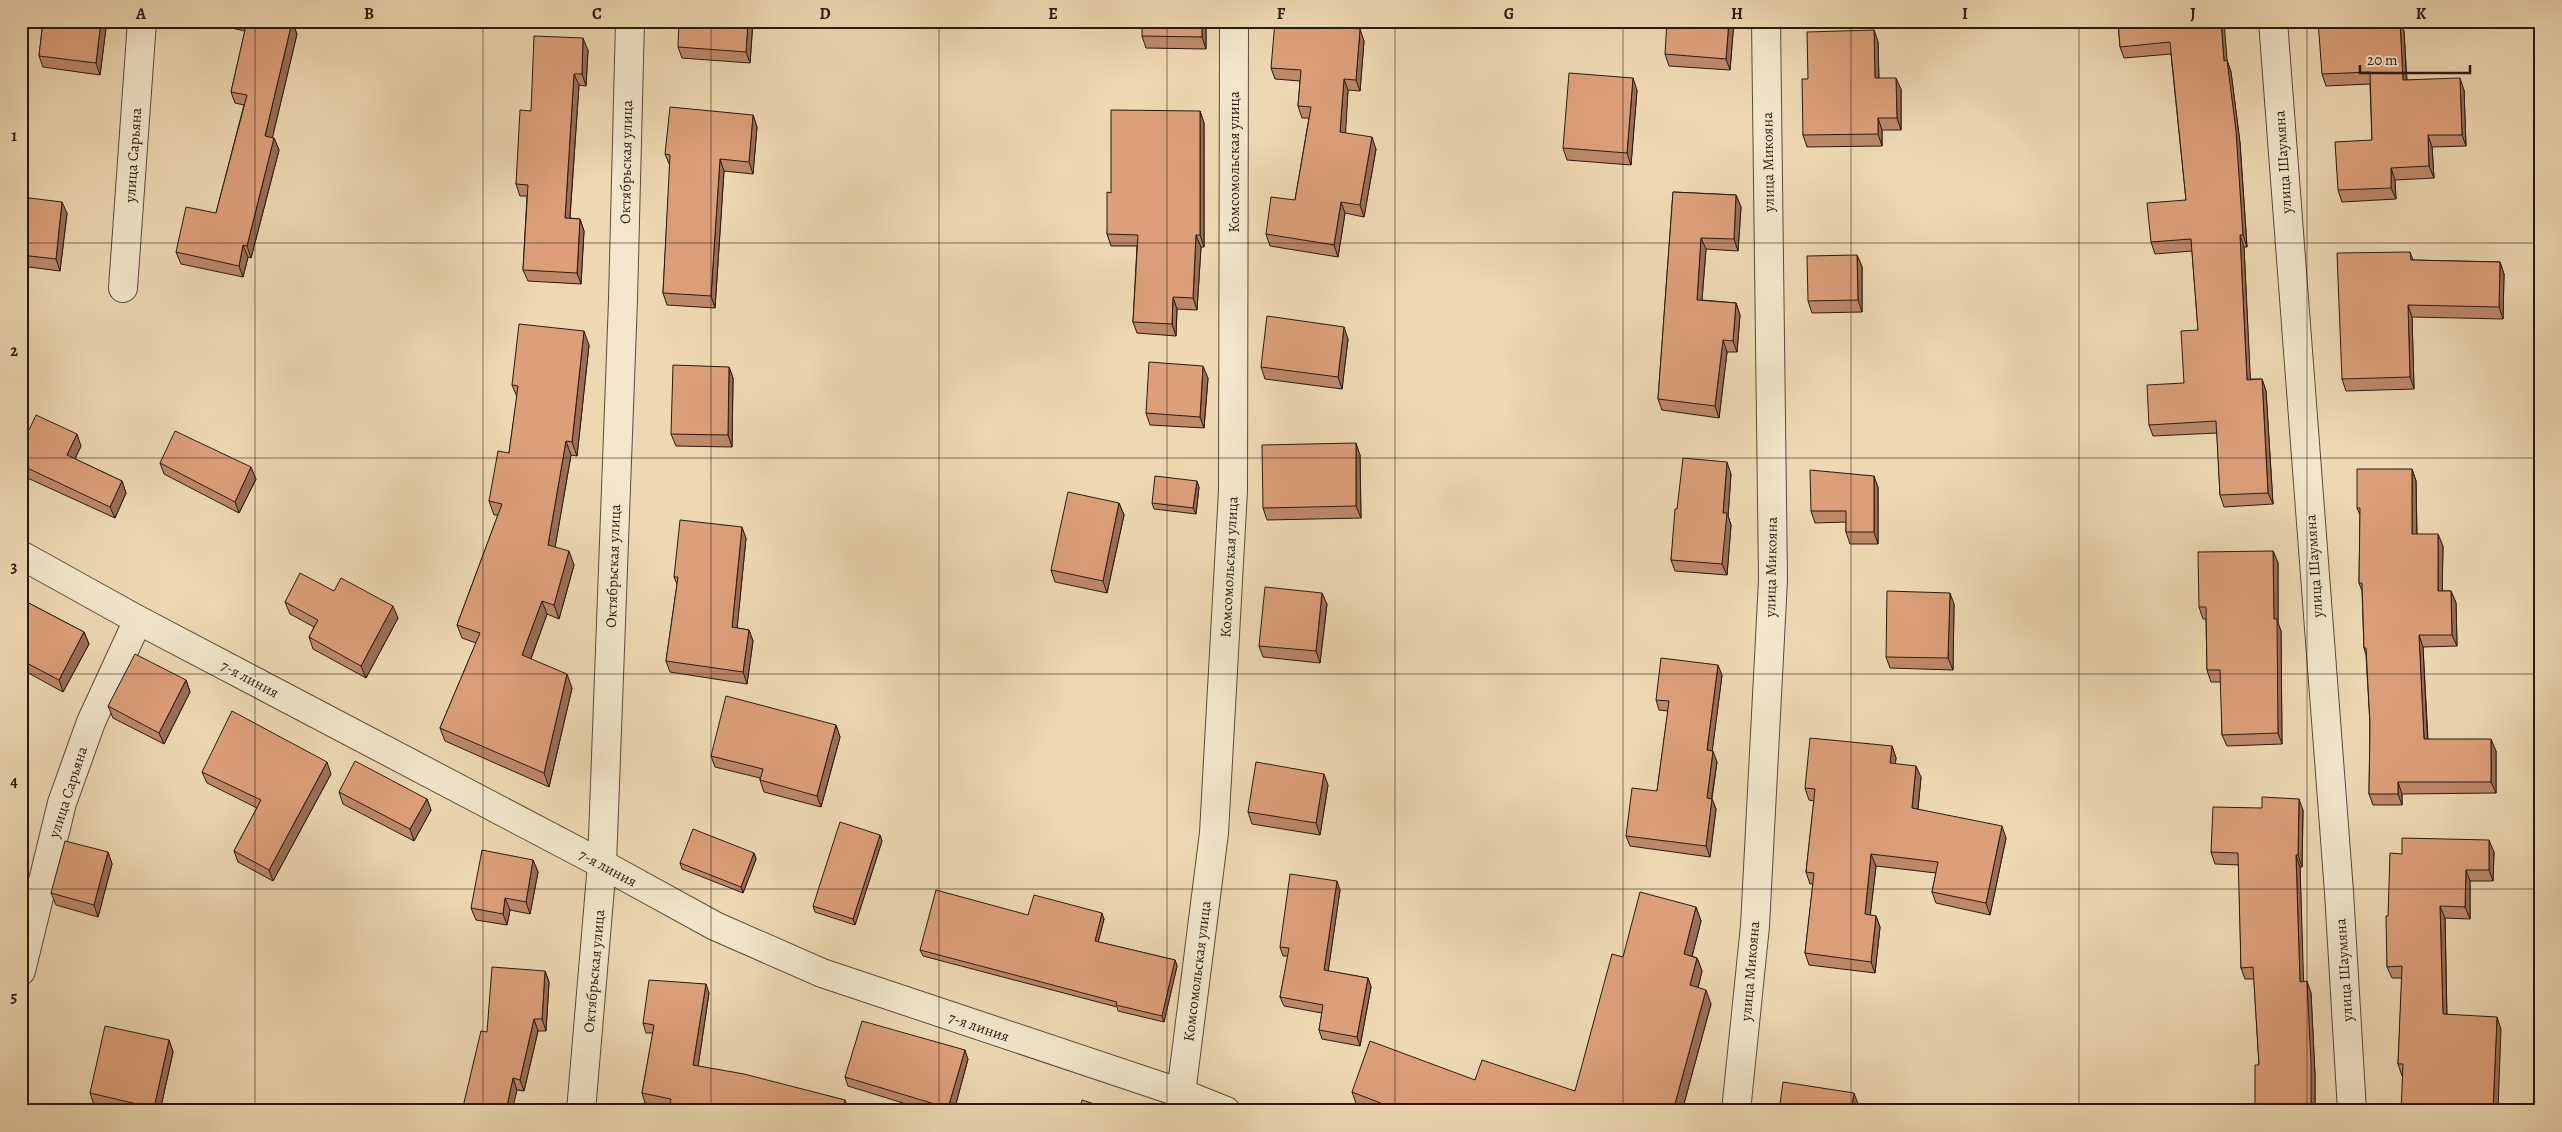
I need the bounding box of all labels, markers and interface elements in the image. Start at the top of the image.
text: A [135,3,147,25]
text: B [364,3,374,25]
text: C [592,3,602,25]
text: D [819,3,831,25]
text: E [1048,3,1058,25]
text: F [1277,3,1286,25]
text: G [1504,3,1514,25]
text: H [1731,3,1743,25]
text: I [1962,3,1968,25]
text: J [2190,3,2196,25]
text: K [2416,3,2427,25]
scale bar [2360,42,2470,74]
text: 20 m [2367,50,2398,70]
street label: Комсомольская улица [1224,91,1244,233]
street label: Октябрьская улица [615,100,637,224]
street label: улица Сарьяна [120,107,146,204]
street label: улица Шаумяна [2269,110,2297,215]
street label: улица Микояна [1757,112,1779,213]
text: 1 [11,125,17,147]
text: 2 [10,340,18,362]
street label: Комсомольская улица [1215,496,1243,638]
street label: Октябрьская улица [601,504,625,628]
street label: улица Шаумяна [2300,514,2328,619]
street label: улица Микояна [1760,517,1782,618]
text: 3 [11,556,18,578]
street label: 7-я линия [218,655,282,703]
street label: улица Сарьяна [44,744,92,841]
text: 4 [10,771,18,793]
street label: 7-я линия [576,844,640,892]
street label: Комсомольская улица [1178,899,1216,1043]
street label: Октябрьская улица [579,908,609,1034]
street label: улица Шаумяна [2330,918,2358,1023]
street label: улица Микояна [1736,920,1764,1023]
text: 5 [11,986,18,1008]
street label: 7-я линия [946,1007,1012,1047]

